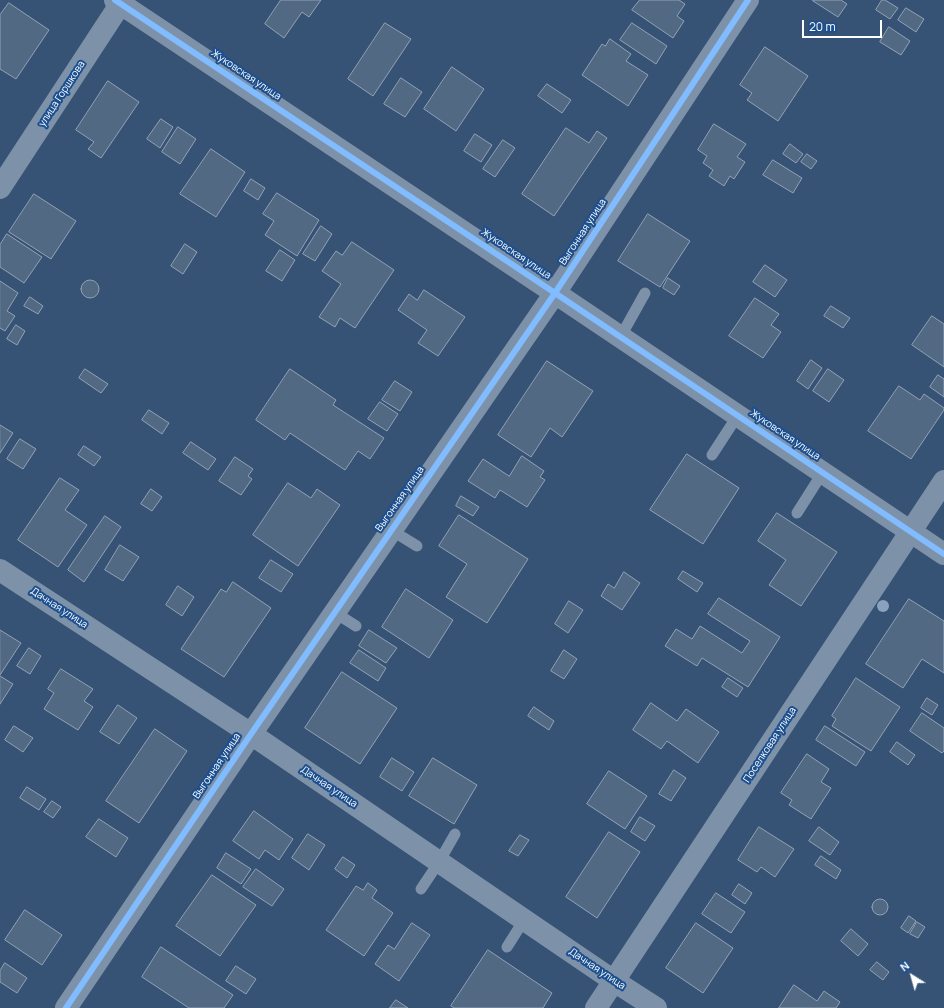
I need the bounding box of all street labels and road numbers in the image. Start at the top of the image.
street label: Жуковская улица [209,47,283,103]
street label: улица Горшкова [36,59,88,129]
street label: Выгонная улица [557,197,609,267]
street label: Жуковская улица [479,226,553,282]
street label: Жуковская улица [748,407,822,463]
street label: Выгонная улица [373,464,427,534]
street label: Дачная улица [28,585,90,631]
street label: Поселковая улица [741,705,799,785]
street label: Выгонная улица [191,731,243,801]
street label: Дачная улица [298,764,360,810]
street label: Дачная улица [566,946,628,992]

